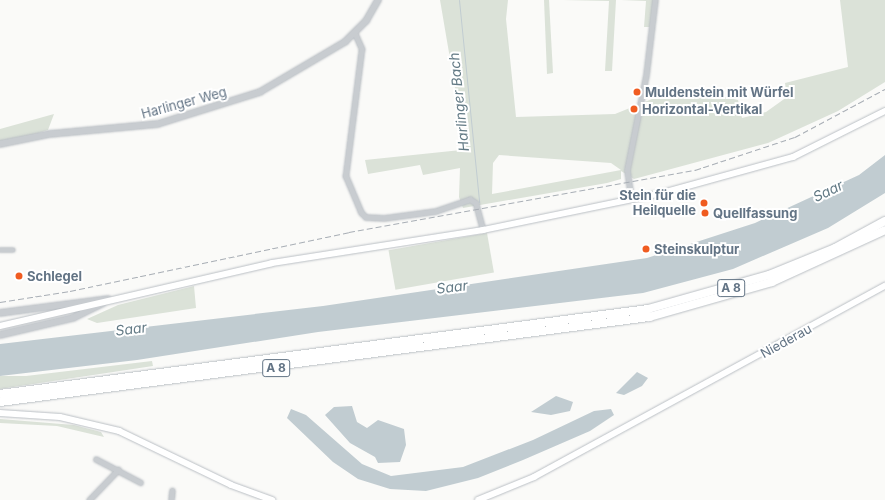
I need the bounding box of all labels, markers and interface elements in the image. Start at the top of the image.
water label: Harlinger Bach [445,52,473,152]
street label: Harlinger Weg [140,84,228,122]
place label: Muldenstein mit Würfel [645,84,794,100]
marker: Muldenstein mit Würfel [632,87,642,97]
place label: Horizontal-Vertikal [642,101,762,117]
marker: Horizontal-Vertikal [629,104,639,114]
water label: Saar [810,177,846,205]
place label: Stein für die Heilquelle [619,188,696,219]
marker: Stein für die Heilquelle [699,198,709,208]
place label: Quellfassung [713,205,797,221]
marker: Quellfassung [700,208,710,218]
place label: Steinskulptur [654,241,739,257]
marker: Steinskulptur [641,244,651,254]
place label: Schlegel [27,268,82,284]
marker: Schlegel [14,271,24,281]
water label: Saar [435,277,469,297]
road number: A 8 [717,278,745,298]
water label: Saar [114,319,148,339]
street label: Niederau [758,321,814,361]
road number: A 8 [262,358,290,378]

